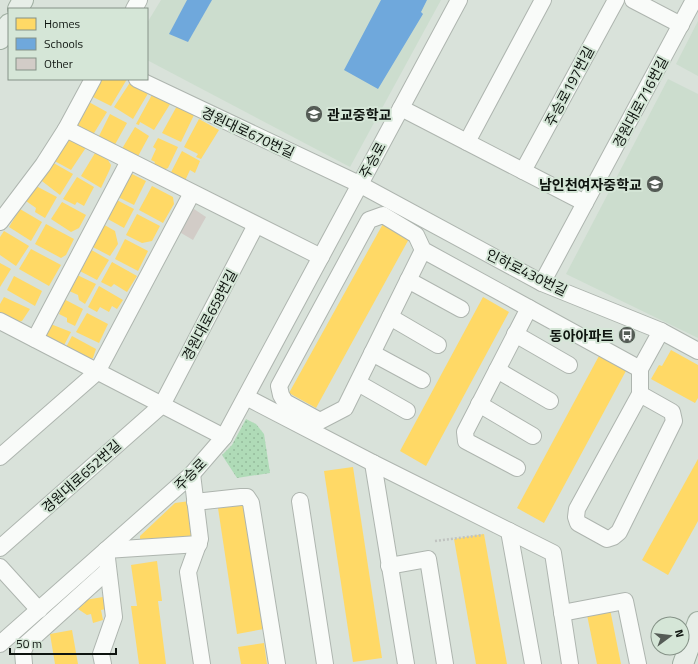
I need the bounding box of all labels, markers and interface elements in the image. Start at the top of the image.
legend [8,8,148,80]
text: Homes [44,14,80,33]
text: Schools [44,34,84,53]
street label: 주승로197번길 [539,42,599,130]
street label: 경원대로716번길 [607,53,673,151]
text: Other [44,54,73,73]
street label: 경원대로670번길 [198,101,298,163]
school or university icon: 관교중학교 [304,104,324,124]
place label: 관교중학교 [327,104,392,125]
street label: 주승로 [353,138,391,182]
place label: 남인천여자중학교 [539,174,642,195]
school or university icon: 남인천여자중학교 [645,174,665,194]
street label: 인하로430번길 [483,243,571,301]
street label: 경원대로658번길 [176,266,242,364]
place label: 동아아파트 [550,325,614,346]
bus stop icon: 동아아파트 [617,325,637,345]
street label: 경원대로652번길 [37,434,125,518]
street label: 주승로 [169,453,211,495]
north arrow [650,616,690,656]
text: N [671,628,688,639]
scale bar [10,630,116,656]
text: 50 m [16,634,42,653]

